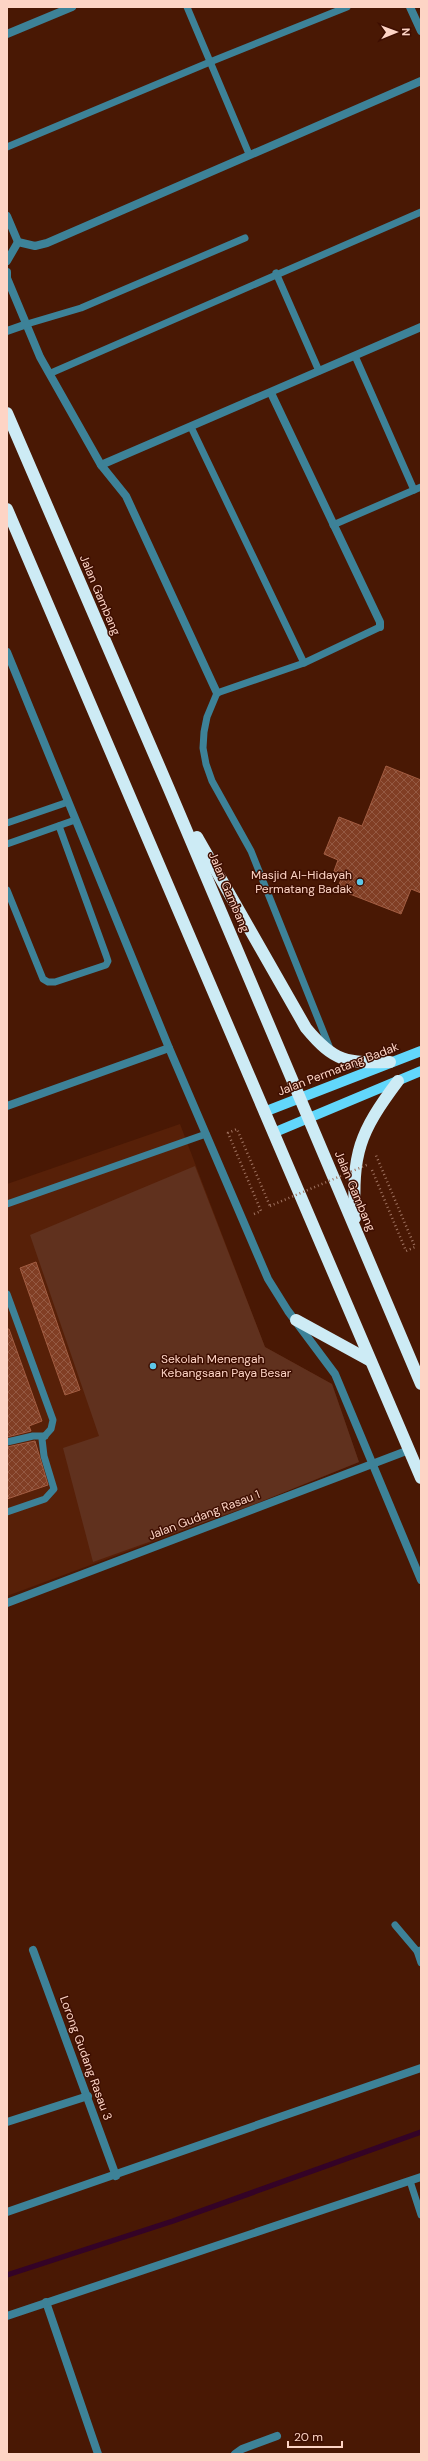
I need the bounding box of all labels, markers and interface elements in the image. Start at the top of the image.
north arrow [376,12,416,52]
text: N [399,28,413,36]
street label: Jalan Gambang [76,552,124,638]
street label: Jalan Gambang [205,849,253,935]
place label: Masjid Al-Hidayah Permatang Badak [251,867,352,897]
marker: Masjid Al-Hidayah Permatang Badak [355,877,365,887]
street label: Jalan Permatang Badak [275,1038,401,1100]
street label: Jalan Gambang [331,1148,379,1234]
place label: Sekolah Menengah Kebangsaan Paya Besar [161,1351,292,1381]
marker: Sekolah Menengah Kebangsaan Paya Besar [148,1361,158,1371]
street label: Jalan Gudang Rasau 1 [146,1486,262,1544]
street label: Lorong Gudang Rasau 3 [56,1994,116,2122]
scale bar [288,2423,342,2449]
text: 20 m [294,2429,323,2445]

